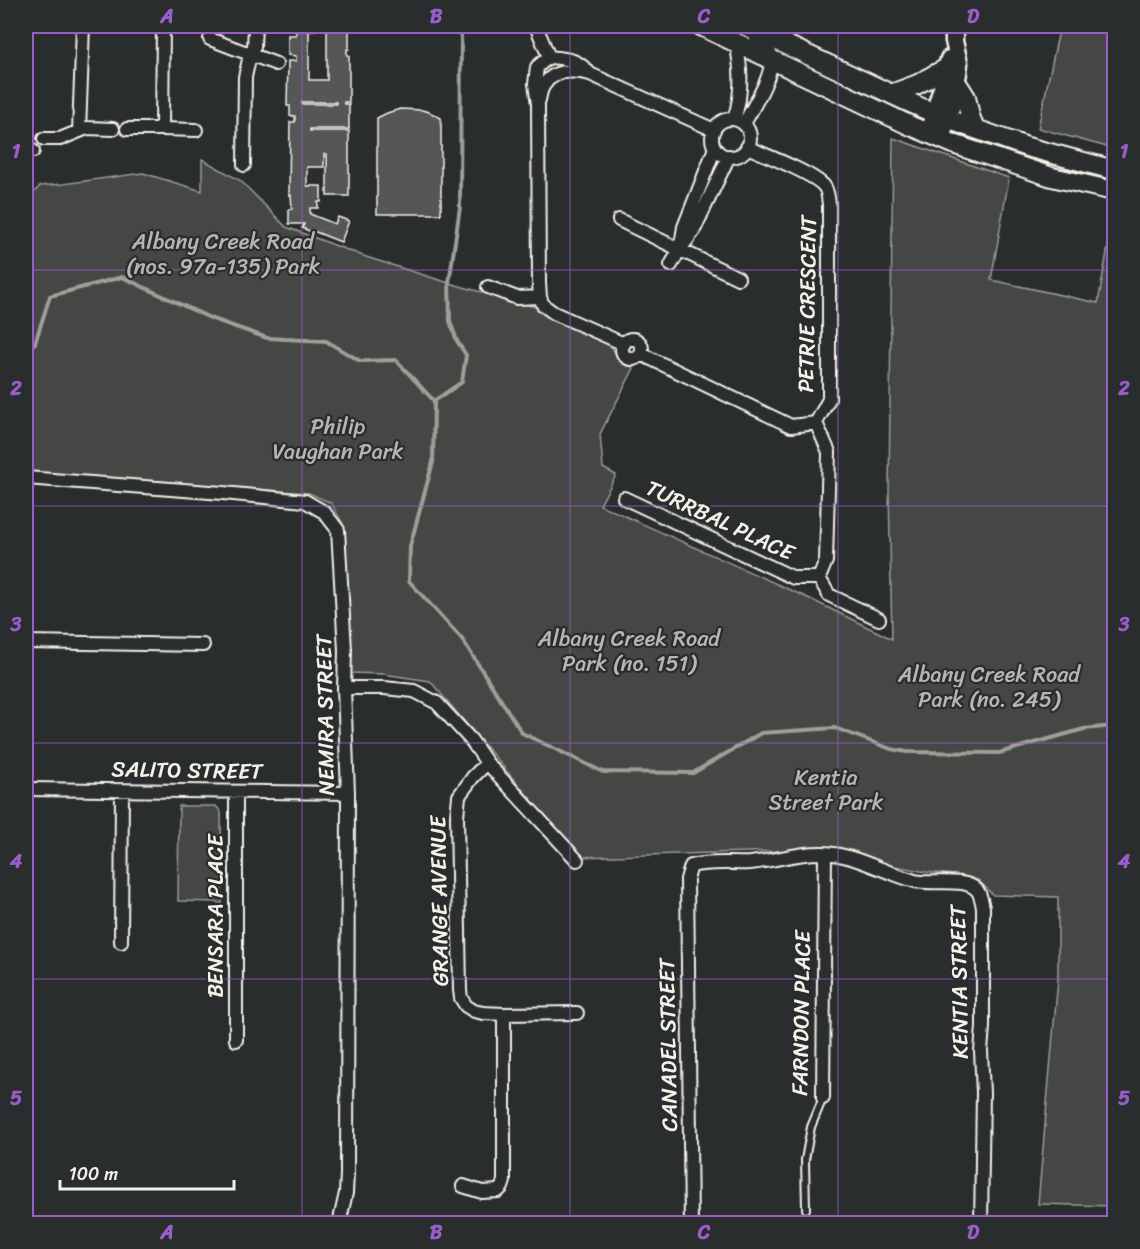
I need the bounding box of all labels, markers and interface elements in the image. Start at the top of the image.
text: A [159,0,174,34]
text: B [430,0,443,34]
text: C [697,0,711,34]
text: D [967,0,980,34]
text: 1 [12,134,21,169]
text: 1 [1120,134,1129,169]
street label: PETRIE CRESCENT [786,214,828,393]
park label: Albany Creek Road (nos. 97a-135) Park [126,222,320,286]
text: 2 [9,371,22,406]
text: 2 [1117,371,1130,406]
park label: Philip Vaughan Park [273,407,404,471]
street label: TURRBAL PLACE [639,468,803,572]
text: 3 [10,607,22,642]
text: 3 [1118,607,1130,642]
park label: Albany Creek Road Park (no. 151) [537,619,721,683]
street label: NEMIRA STREET [304,632,346,796]
park label: Albany Creek Road Park (no. 245) [897,655,1081,719]
street label: SALITO STREET [111,749,265,791]
park label: Kentia Street Park [769,758,884,822]
street label: GRANGE AVENUE [418,814,460,986]
street label: BENSARA PLACE [196,833,235,998]
text: 4 [9,844,23,879]
text: 4 [1117,844,1131,879]
street label: KENTIA STREET [938,903,980,1059]
street label: FARNDON PLACE [780,928,822,1096]
street label: CANADEL STREET [647,957,689,1132]
text: 5 [10,1081,22,1116]
text: 5 [1118,1081,1130,1116]
scale bar [60,1153,234,1191]
text: 100 m [69,1158,118,1190]
text: A [159,1215,174,1249]
text: B [430,1215,443,1249]
text: C [697,1215,711,1249]
text: D [967,1215,980,1249]

